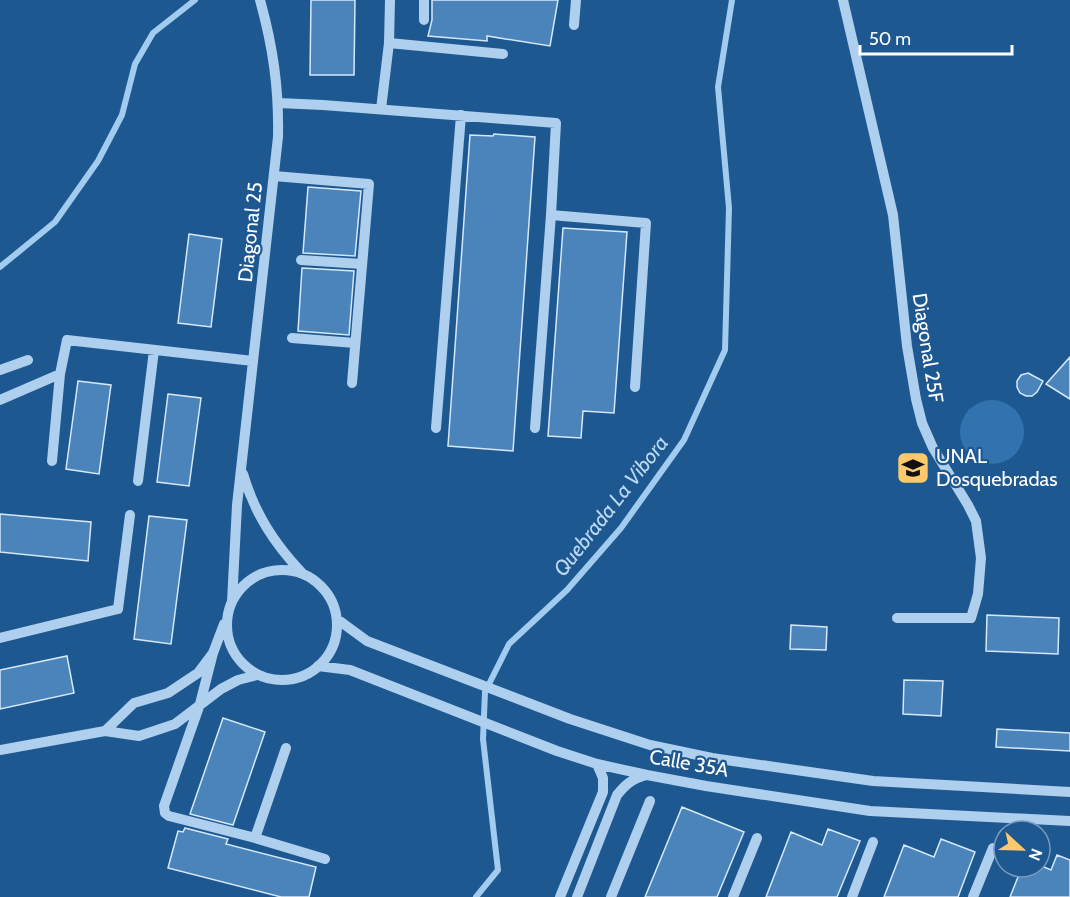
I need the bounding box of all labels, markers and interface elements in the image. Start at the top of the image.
scale bar [860,18,1012,56]
text: 50 m [869,28,911,50]
street label: Diagonal 25 [233,181,267,283]
street label: Diagonal 25F [907,291,949,405]
water label: Quebrada La Vibora [548,430,673,581]
place label: UNAL Dosquebradas [936,444,1057,491]
school or university icon: UNAL Dosquebradas [895,450,931,486]
street label: Calle 35A [648,744,731,782]
north arrow [992,819,1052,879]
text: N [1025,846,1046,863]

